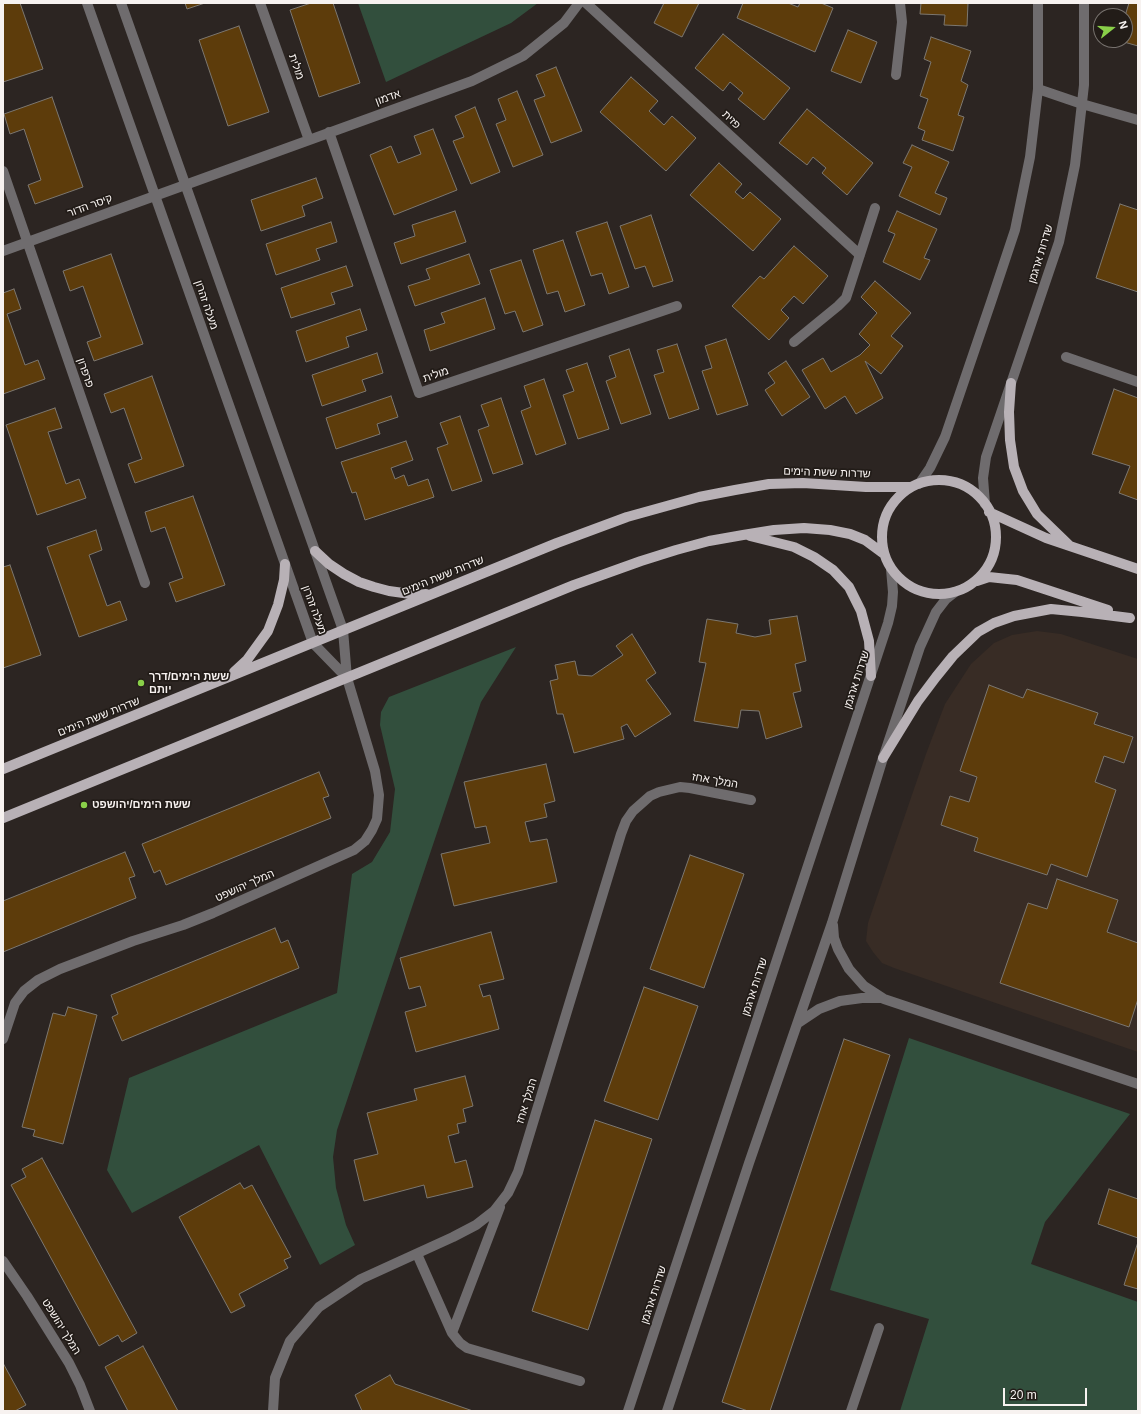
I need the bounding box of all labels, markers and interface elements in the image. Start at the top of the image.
north arrow [1093,8,1133,48]
text: N [1117,19,1130,30]
street label: מולית [285,52,307,82]
street label: אדמון [374,87,402,109]
street label: פזית [719,108,743,132]
street label: קיסר הדור [66,192,114,220]
street label: שדרות ארגמן [1026,223,1056,285]
street label: מעלה זהרון [191,279,221,331]
street label: פרפרון [74,356,96,390]
street label: מולית [421,364,451,386]
street label: שדרות ששת הימים [783,465,871,481]
street label: שדרות ששת הימים [400,553,486,599]
street label: מעלה זהרון [299,584,329,636]
street label: שדרות ארגמן [841,649,873,711]
place label: ששת הימים/דרך יותם [149,670,229,696]
marker: ששת הימים/דרך יותם [136,678,146,688]
street label: שדרות ששת הימים [56,694,142,740]
street label: המלך אחז [691,770,739,792]
place label: ששת הימים/יהושפט [92,798,191,812]
marker: ששת הימים/יהושפט [79,800,89,810]
street label: המלך יהושפט [213,867,277,905]
street label: שדרות ארגמן [739,956,771,1018]
street label: המלך אחז [514,1077,540,1125]
street label: שדרות ארגמן [638,1264,670,1326]
street label: המלך יהושפט [39,1297,83,1357]
scale bar [1005,1380,1089,1406]
text: 20 m [1010,1388,1037,1402]

